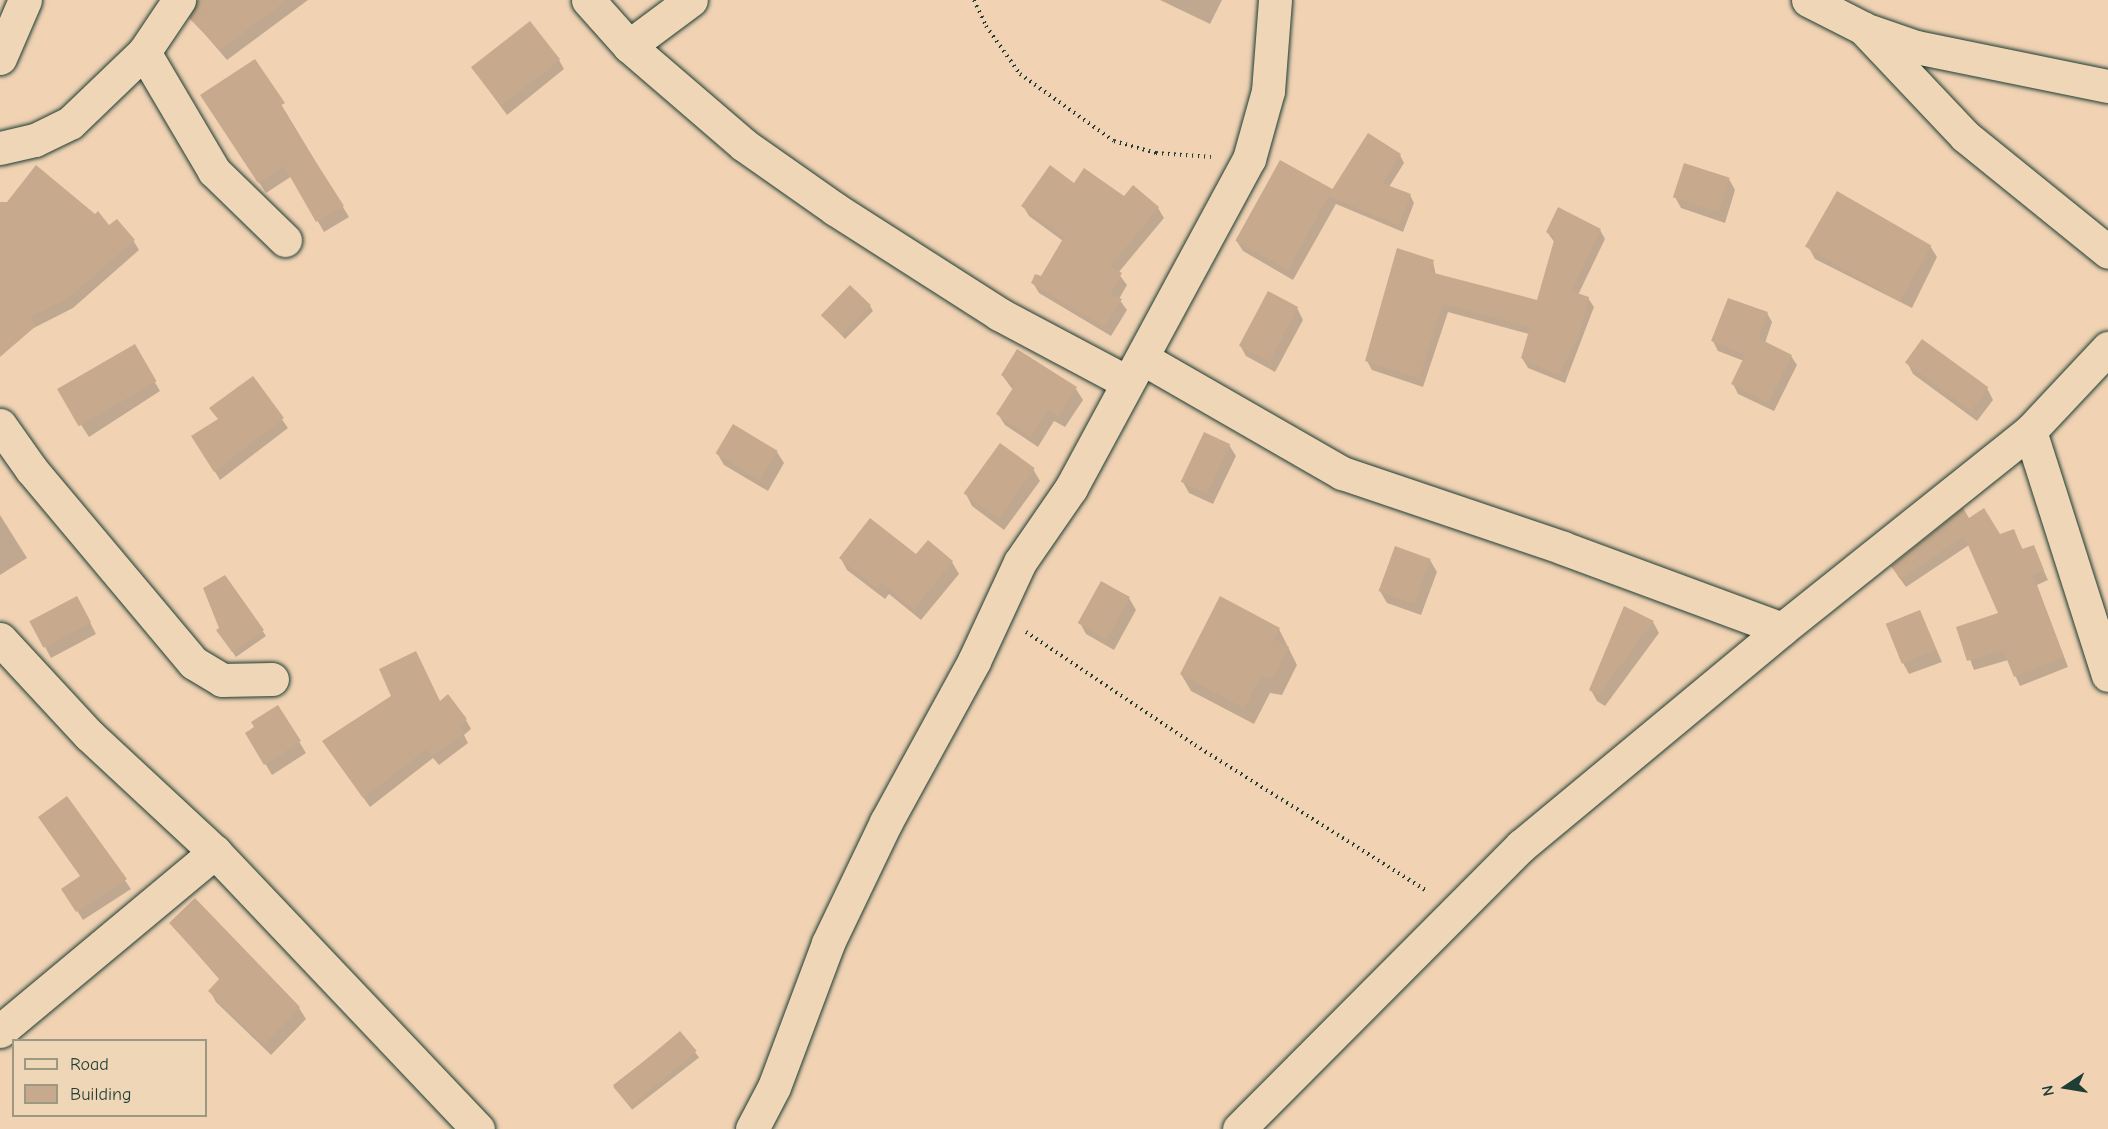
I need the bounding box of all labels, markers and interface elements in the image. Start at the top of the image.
legend [12,1039,207,1117]
text: Road [70,1054,109,1075]
north arrow [2036,1057,2096,1117]
text: Building [70,1084,132,1105]
text: N [2039,1084,2058,1098]

